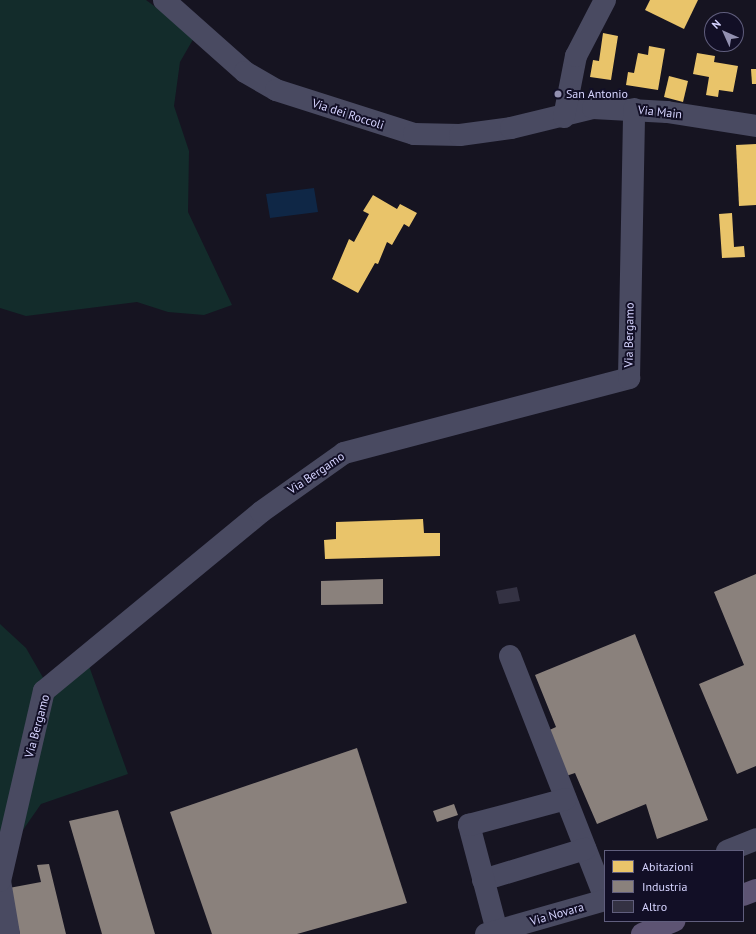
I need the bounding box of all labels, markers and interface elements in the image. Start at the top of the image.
north arrow [704,12,744,52]
text: N [709,17,724,32]
place label: San Antonio [566,87,628,101]
marker: San Antonio [553,89,563,99]
street label: Via dei Roccoli [310,96,386,132]
street label: Via Main [637,103,683,121]
street label: Via Bergamo [621,302,637,368]
street label: Via Bergamo [285,449,347,497]
street label: Via Bergamo [22,693,52,759]
legend [604,850,744,922]
text: Abitazioni [642,859,694,874]
text: Industria [642,879,687,894]
street label: Via Novara [528,899,586,929]
text: Altro [642,899,667,914]

